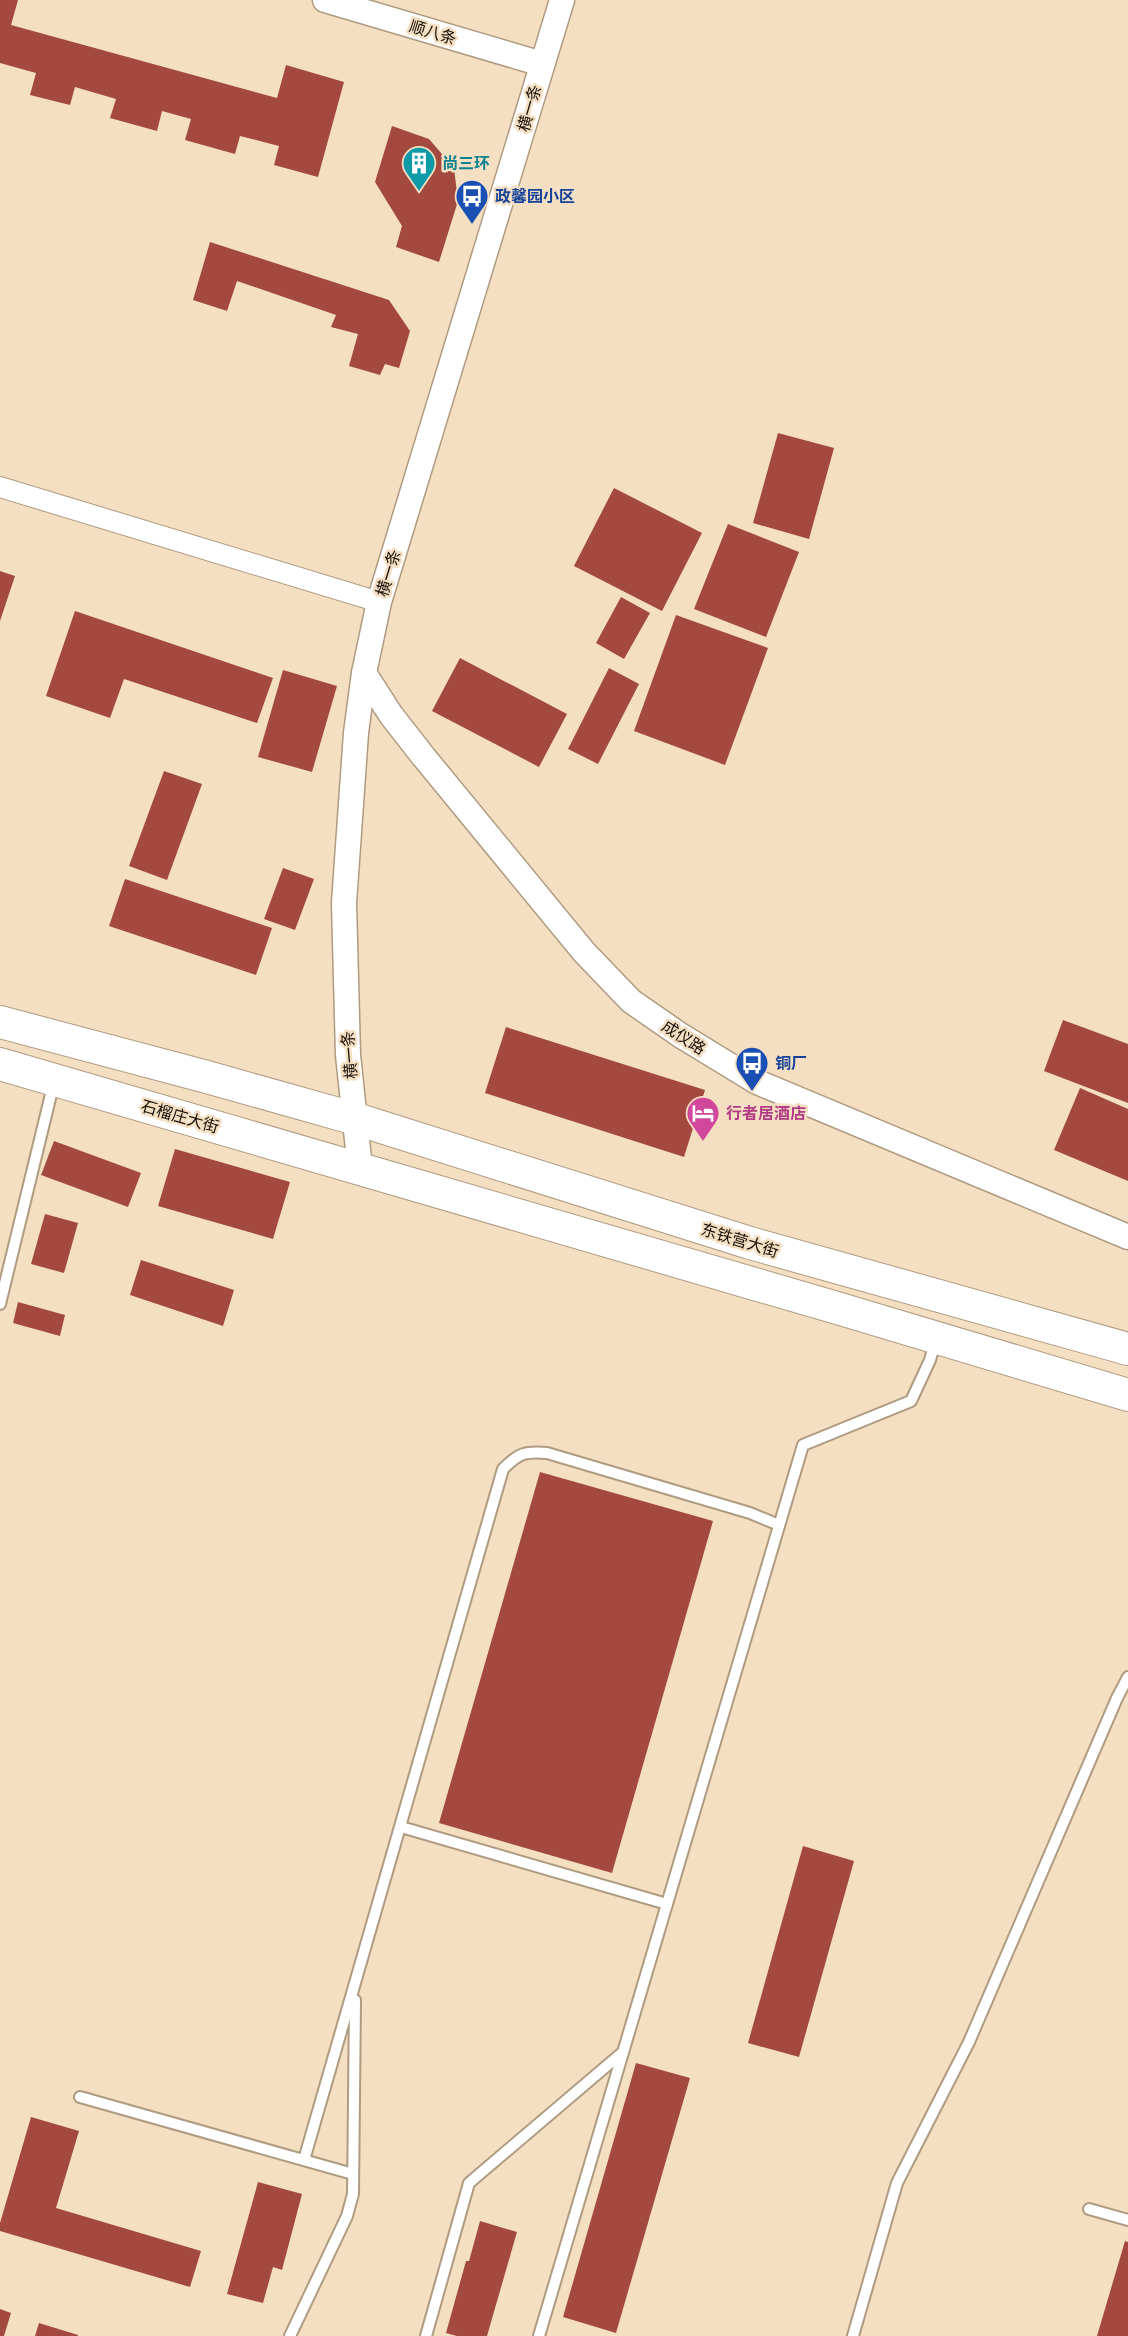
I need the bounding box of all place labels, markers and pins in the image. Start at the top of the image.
building icon: 尚三环 [401,145,437,192]
place label: 尚三环 [442,153,490,175]
bus stop icon: 政馨园小区 [454,178,490,225]
place label: 政馨园小区 [495,186,575,208]
bus stop icon: 铜厂 [734,1045,770,1092]
place label: 铜厂 [775,1053,807,1075]
hotel icon: 行者居酒店 [685,1095,721,1142]
place label: 行者居酒店 [726,1103,806,1125]

